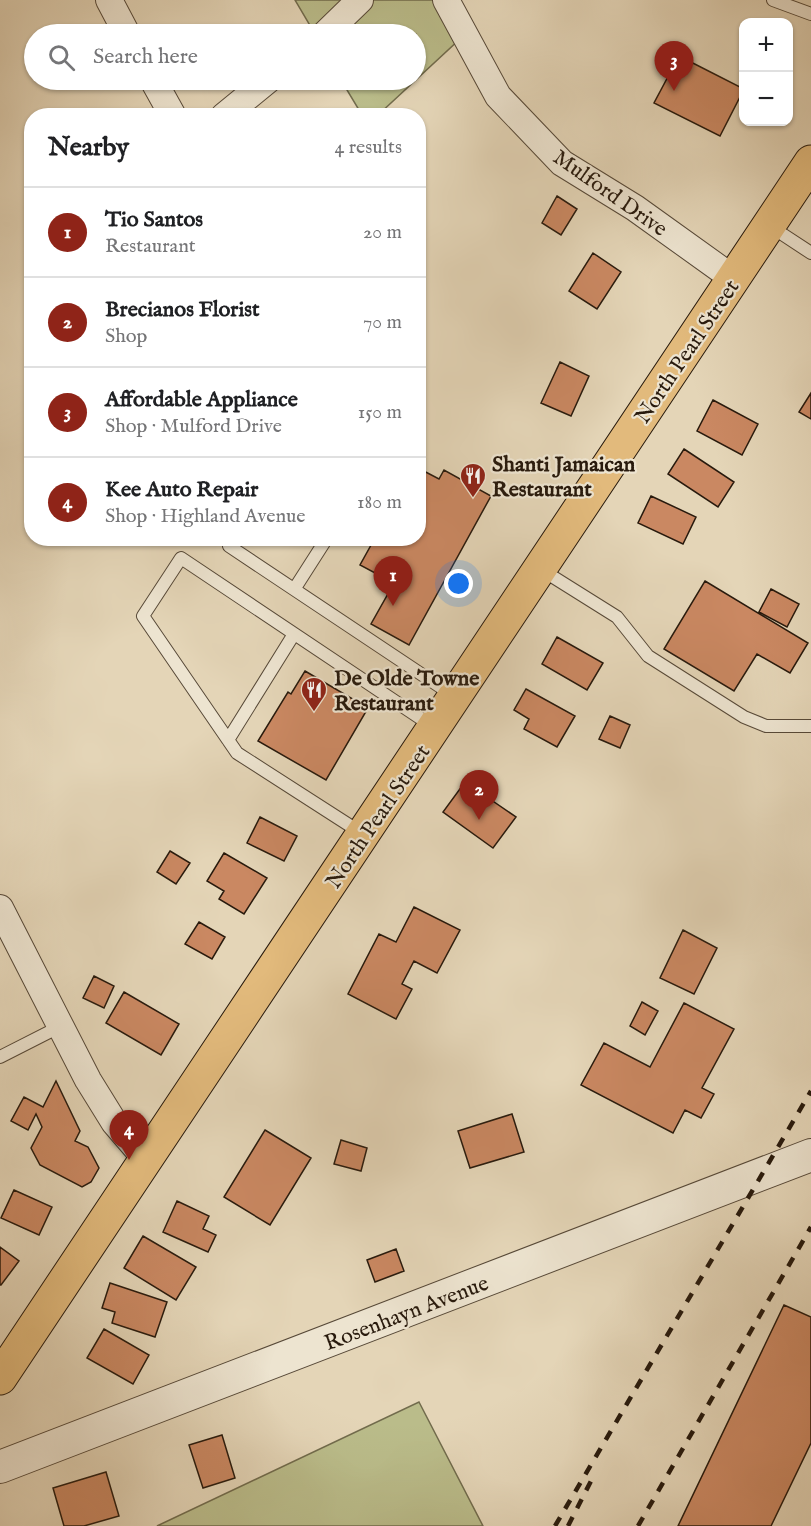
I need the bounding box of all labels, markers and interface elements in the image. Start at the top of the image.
map controls [739,18,793,126]
button: + [739,18,793,72]
search box [24,24,426,90]
icon: search [45,41,78,74]
pin: 3 [654,42,694,91]
text: Search here [93,43,198,71]
button: − [739,72,793,126]
text: Nearby [48,131,129,164]
text: 4 results [335,135,402,160]
street label: Mulford Drive [547,144,673,243]
text: Tio Santos [105,206,203,234]
text: 1 [64,220,71,245]
text: 20 m [363,220,402,245]
text: Restaurant [105,234,196,259]
street label: North Pearl Street [629,274,746,430]
text: Brecianos Florist [105,296,260,324]
text: 2 [63,310,72,335]
text: 70 m [363,310,402,335]
text: Shop [105,324,147,349]
text: Affordable Appliance [105,386,298,414]
text: 3 [64,400,71,425]
text: 150 m [358,400,402,425]
text: Shop · Mulford Drive [105,414,282,439]
place label: Shanti Jamaican Restaurant [492,451,636,504]
restaurant icon: Shanti Jamaican Restaurant [458,461,488,499]
text: Kee Auto Repair [105,476,258,504]
text: 4 [63,490,72,515]
text: 180 m [357,490,402,515]
text: Shop · Highland Avenue [105,504,306,529]
pin: 1 [374,556,412,606]
your location [444,569,473,598]
place label: De Olde Towne Restaurant [334,665,479,718]
restaurant icon: De Olde Towne Restaurant [299,675,329,713]
street label: North Pearl Street [320,739,437,895]
pin: 2 [460,770,498,820]
pin: 4 [110,1110,148,1160]
street label: Rosenhayn Avenue [321,1270,493,1358]

